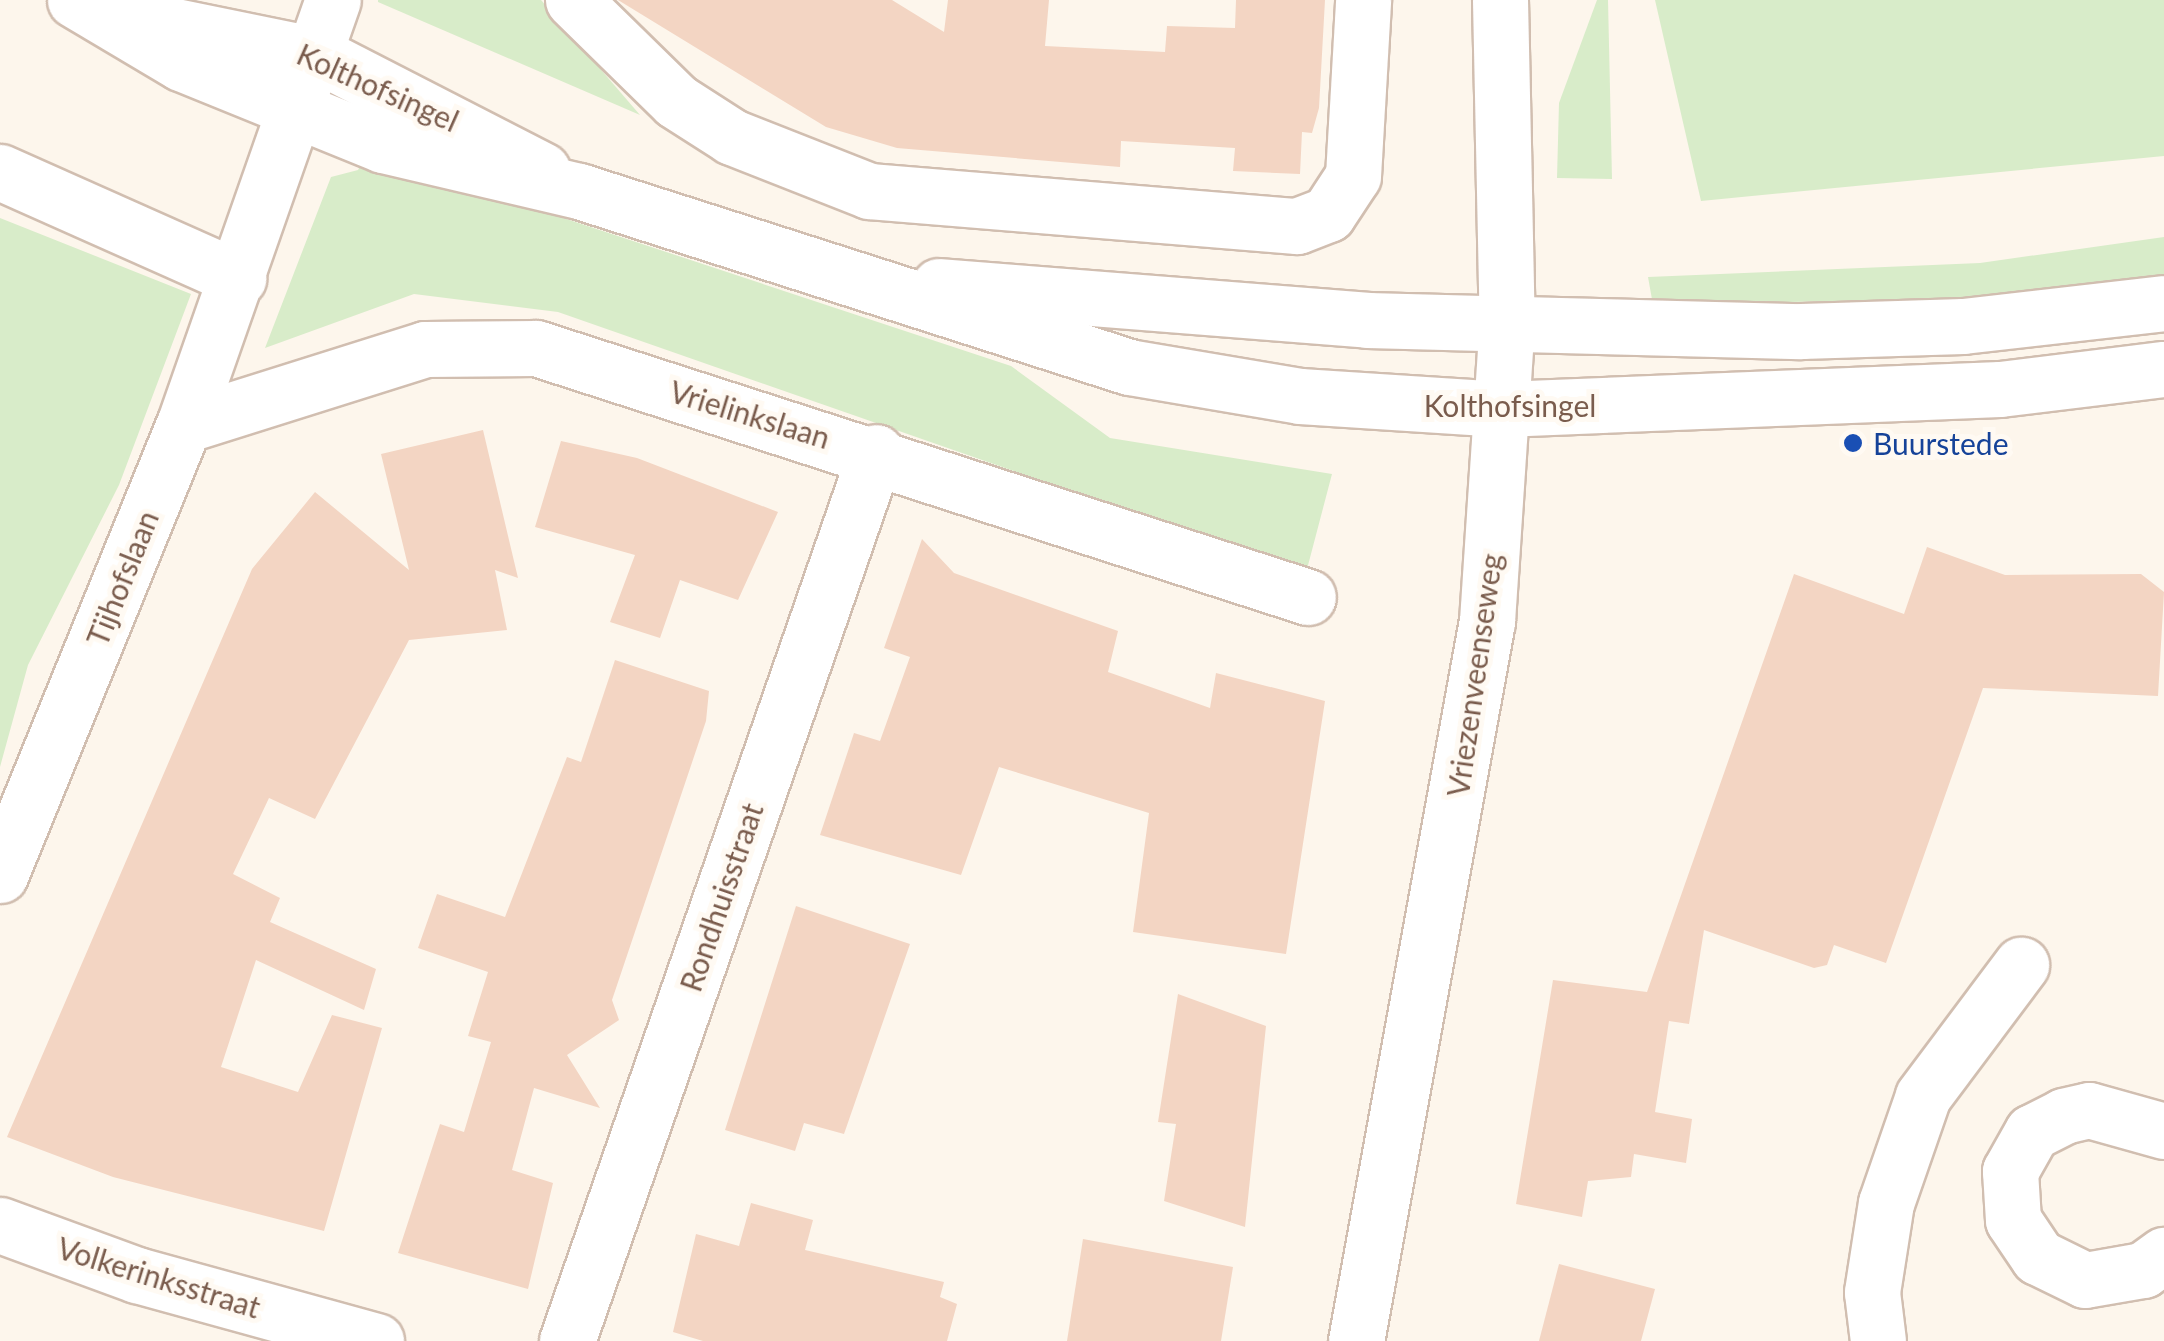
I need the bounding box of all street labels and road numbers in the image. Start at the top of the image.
street label: Kolthofsingel [292,35,464,139]
street label: Vrielinkslaan [666,373,834,455]
street label: Kolthofsingel [1424,387,1596,423]
street label: Tijhofslaan [79,505,165,651]
street label: Vriezenveenseweg [1439,551,1509,799]
street label: Rondhuisstraat [672,798,770,996]
street label: Volkerinksstraat [53,1229,265,1325]

